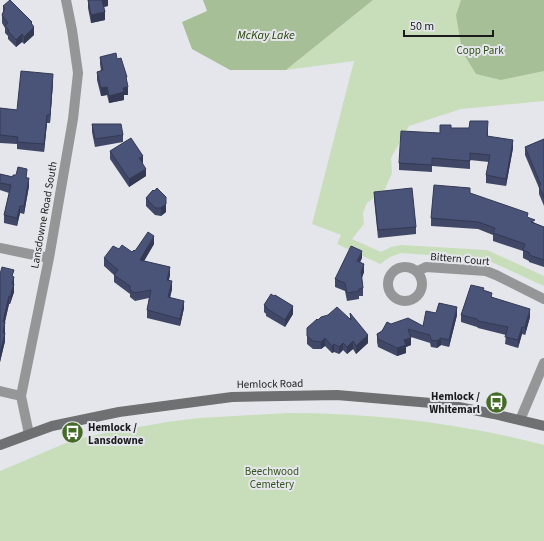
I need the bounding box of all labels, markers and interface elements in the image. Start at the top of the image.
scale bar [404,12,493,38]
text: 50 m [410,18,434,35]
water label: McKay Lake [237,27,295,44]
park label: Copp Park [456,43,504,58]
street label: Lansdowne Road South [27,160,61,270]
street label: Bittern Court [430,249,491,269]
street label: Hemlock Road [236,376,304,392]
place label: Hemlock / Whitemarl [429,389,481,417]
bus stop icon: Hemlock / Whitemarl [483,389,509,415]
bus stop icon: Hemlock / Lansdowne [60,420,86,446]
place label: Hemlock / Lansdowne [88,420,144,448]
park label: Beechwood Cemetery [245,464,299,492]

